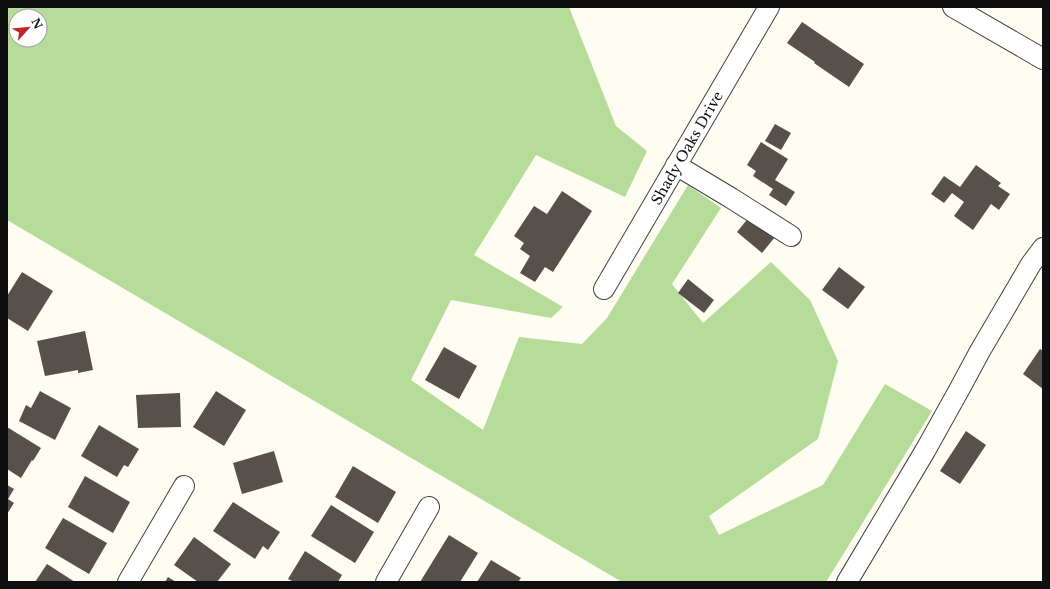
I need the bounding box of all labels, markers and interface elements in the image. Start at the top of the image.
north arrow [8,8,48,48]
text: N [28,16,46,32]
street label: Shady Oaks Drive [647,88,727,208]

